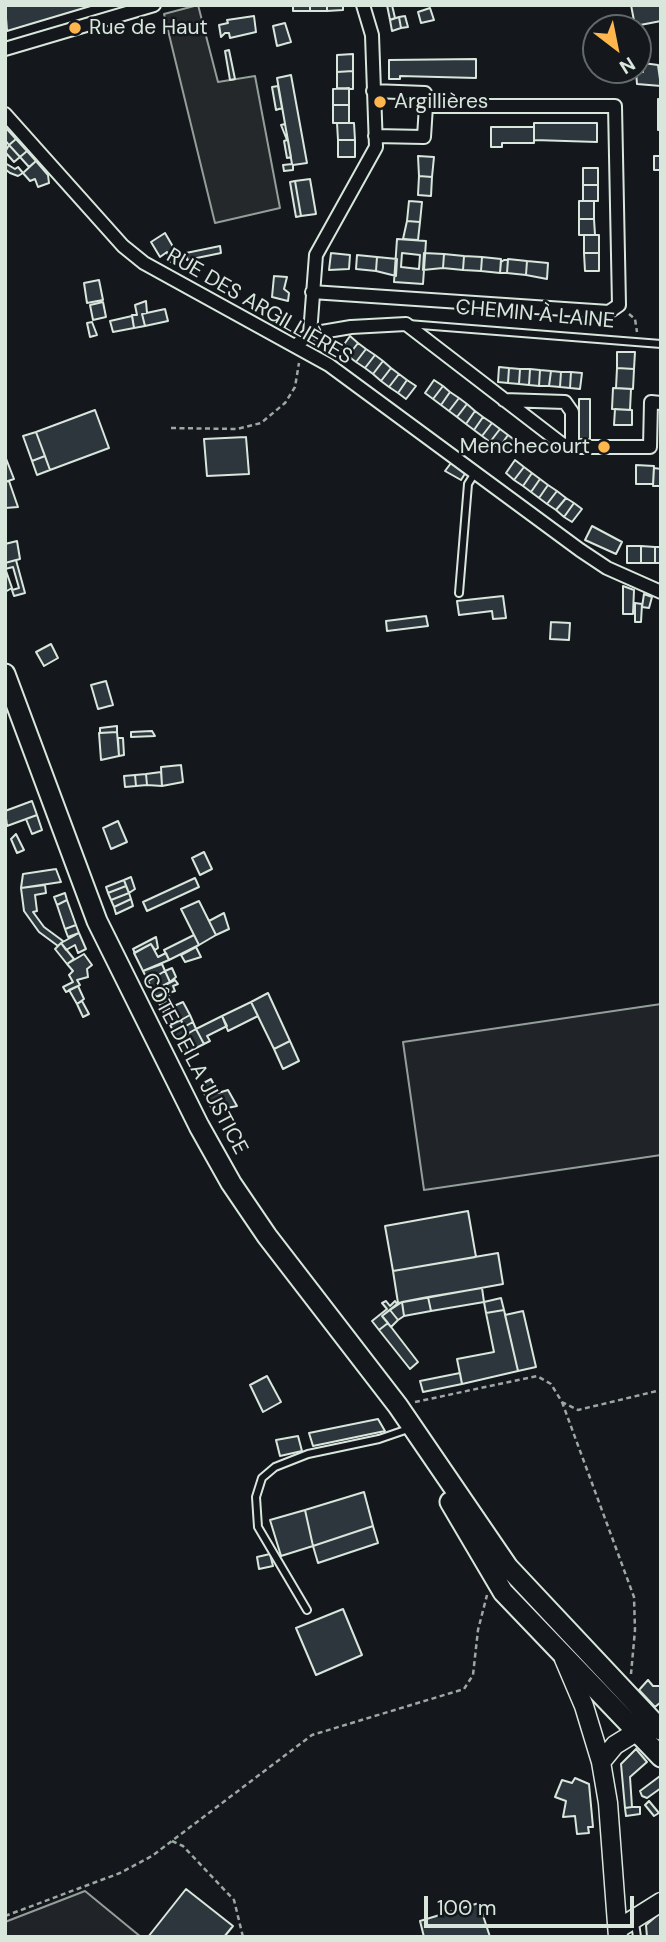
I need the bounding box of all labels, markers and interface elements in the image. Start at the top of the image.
north arrow [582,14,652,84]
place label: Rue de Haut [89,15,208,41]
marker: Rue de Haut [67,20,83,36]
text: N [615,51,640,80]
place label: Argillières [394,89,488,115]
marker: Argillières [372,94,388,110]
street label: RUE DES ARGILLIÈRES [162,243,356,371]
street label: CHEMIN À LAINE [454,295,616,335]
place label: Menchecourt [460,434,590,460]
marker: Menchecourt [596,439,612,455]
street label: CÔTE DE LA JUSTICE [135,969,253,1159]
scale bar [428,1882,638,1926]
text: 100 m [437,1894,497,1922]

